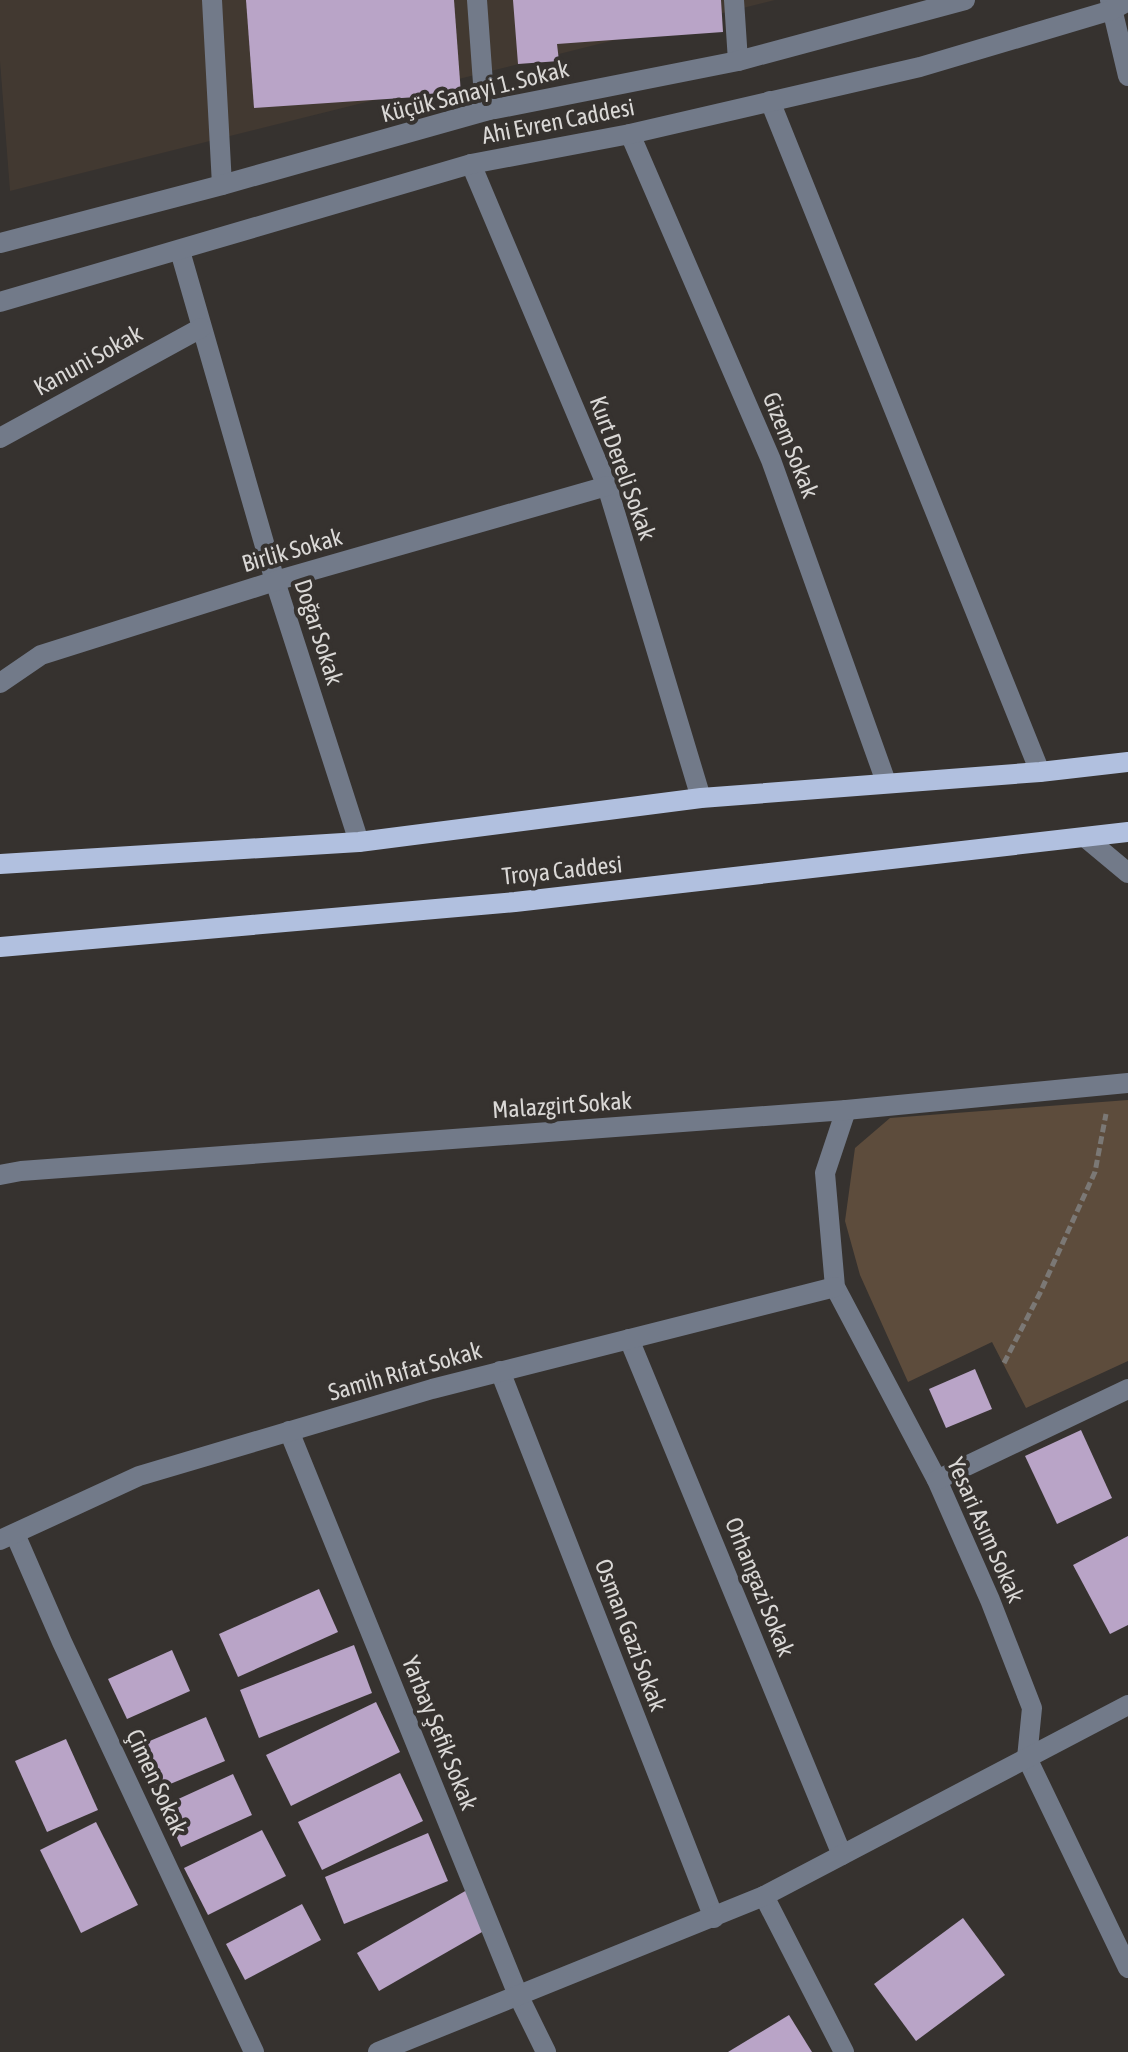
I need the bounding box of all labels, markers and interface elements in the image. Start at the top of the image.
street label: Küçük Sanayi 1. Sokak [378,54,572,127]
street label: Ahi Evren Caddesi [479,93,637,149]
street label: Kanuni Sokak [29,319,147,401]
street label: Gizem Sokak [758,388,825,502]
street label: Kurt Dereli Sokak [584,392,662,544]
street label: Birlik Sokak [239,523,346,577]
street label: Doğar Sokak [289,576,349,689]
street label: Troya Caddesi [500,850,624,890]
street label: Malazgirt Sokak [491,1087,633,1123]
street label: Samih Rıfat Sokak [325,1336,485,1406]
street label: Yesari Asım Sokak [942,1453,1030,1607]
street label: Orhangazi Sokak [720,1514,800,1661]
street label: Osman Gazi Sokak [590,1555,673,1715]
street label: Yarbay Şefik Sokak [397,1652,483,1814]
street label: Çimen Sokak [121,1725,193,1839]

